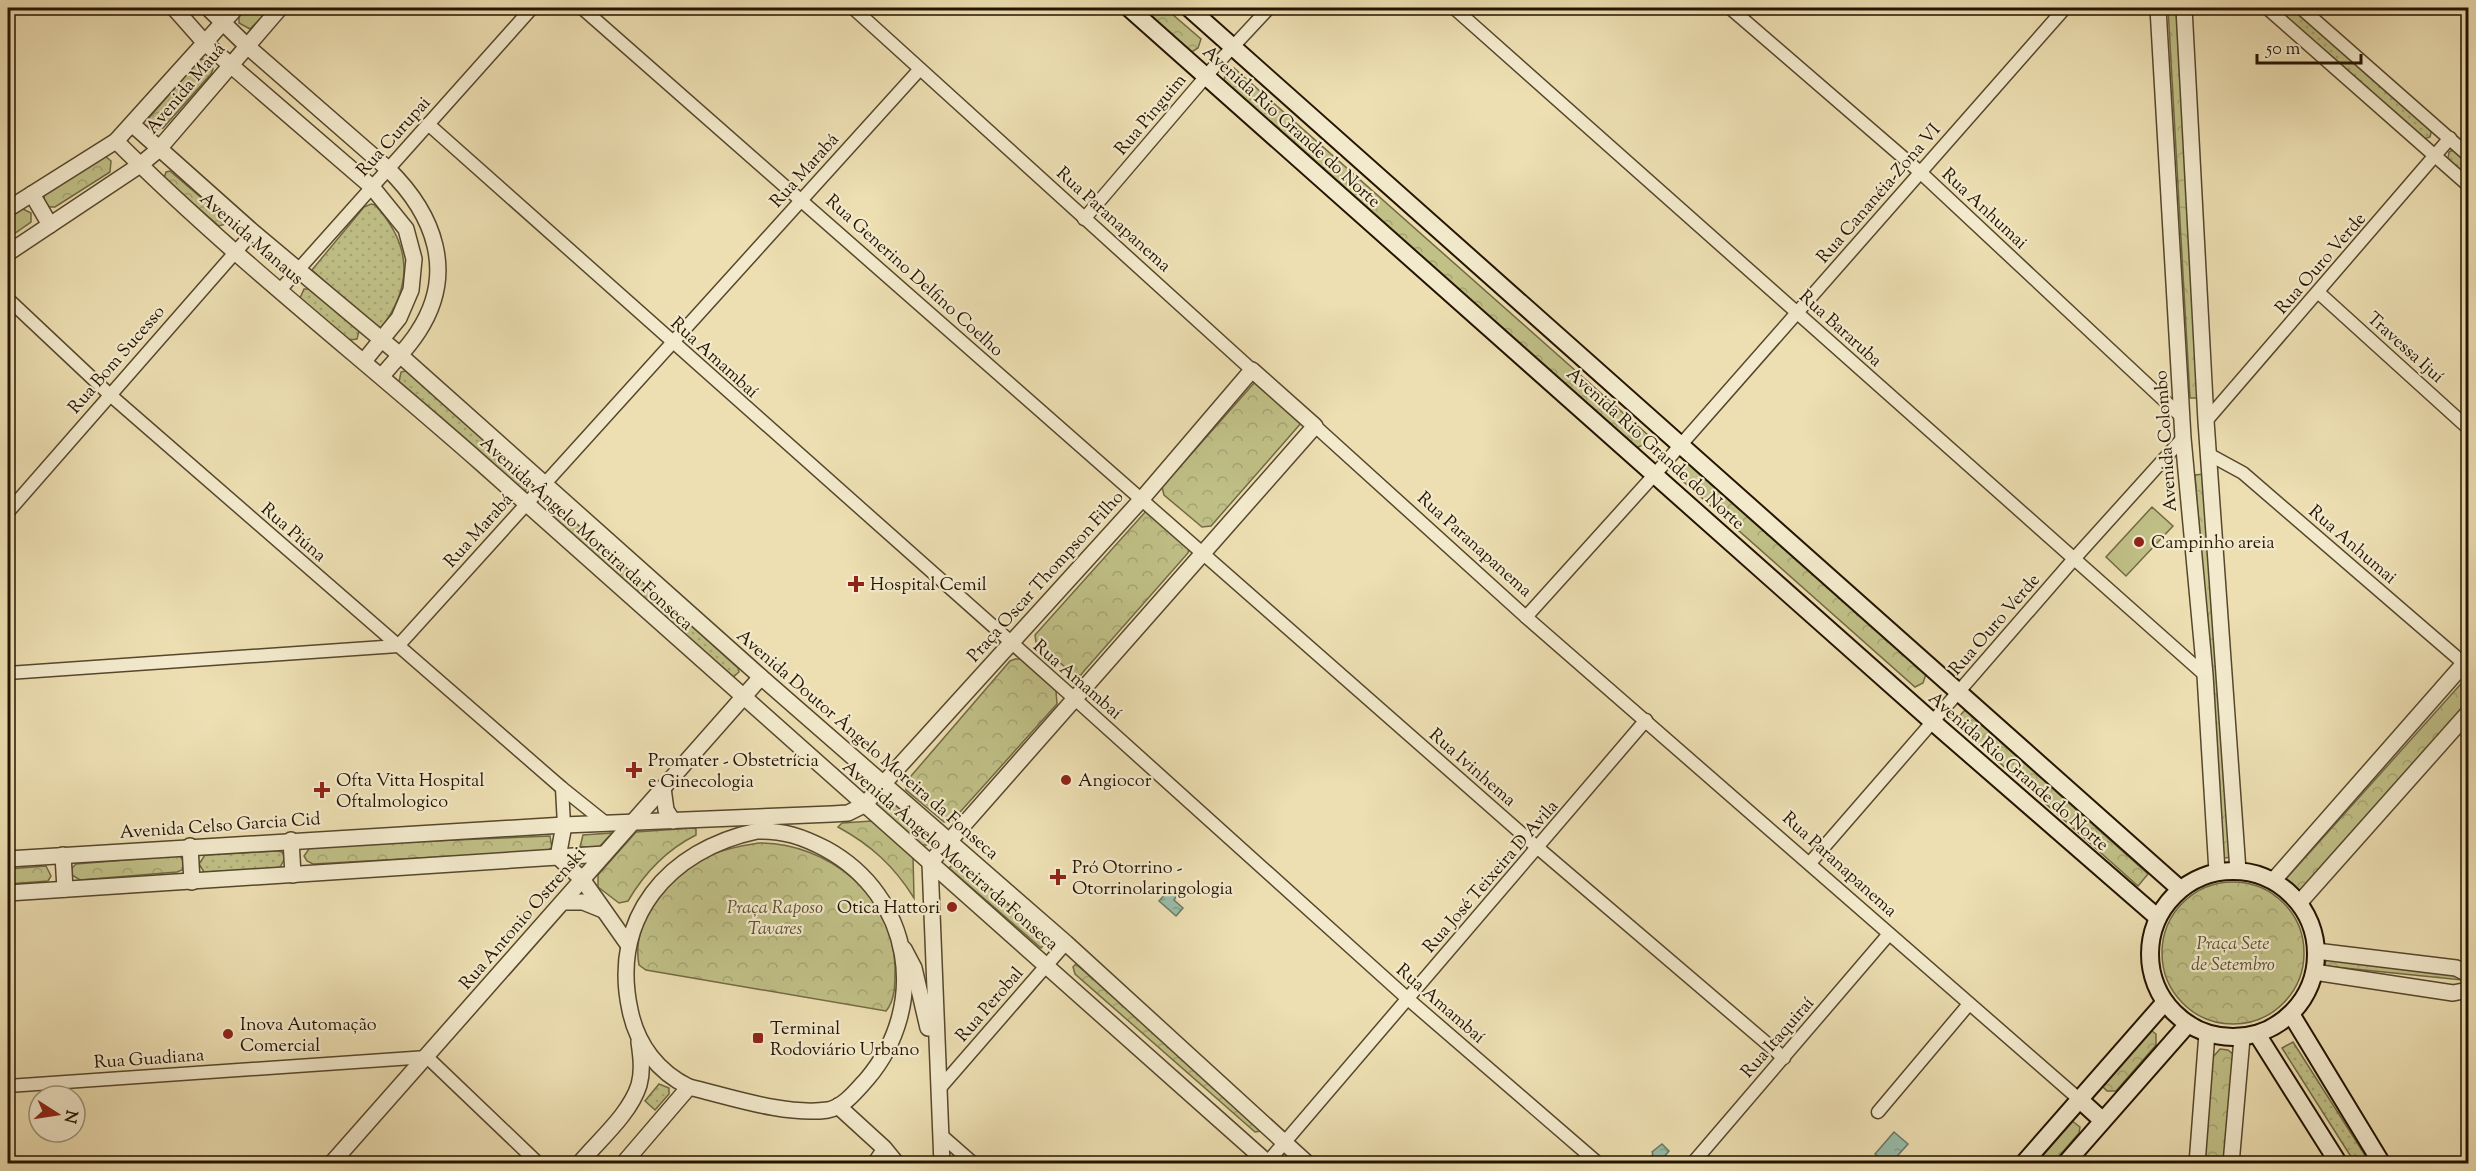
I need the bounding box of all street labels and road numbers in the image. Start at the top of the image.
street label: Avenida Mauá [141,38,233,141]
street label: Avenida Rio Grande do Norte [1196,40,1386,215]
street label: Rua Pinguim [1110,69,1194,162]
street label: Rua Curupai [351,91,438,183]
street label: Rua Cananéia-Zona VI [1811,119,1948,270]
street label: Rua Marabá [765,128,846,214]
street label: Rua Paranapanema [1049,162,1176,279]
street label: Rua Anhumai [1935,163,2032,256]
street label: Avenida Manaus [193,187,308,292]
street label: Rua Generino Delfino Coelho [819,189,1009,364]
street label: Rua Ouro Verde [2270,208,2373,321]
street label: Rua Bararuba [1792,285,1887,374]
street label: Rua Bom Sucesso [63,300,172,420]
street label: Travessa Ijuí [2360,307,2449,390]
street label: Rua Amambaí [664,312,763,405]
street label: Avenida Rio Grande do Norte [1560,362,1750,537]
street label: Avenida Colombo [2149,369,2185,512]
street label: Avenida Ângelo Moreira da Fonseca [473,431,699,638]
street label: Praça Oscar Thompson Filho [962,486,1131,669]
street label: Rua Paranapanema [1410,487,1537,604]
street label: Rua Marabá [439,488,520,574]
street label: Rua Piúna [254,498,331,569]
street label: Rua Anhumai [2302,500,2401,591]
street label: Rua Ouro Verde [1944,569,2047,682]
street label: Avenida Doutor Ângelo Moreira da Fonseca [730,623,1004,867]
street label: Rua Amambaí [1026,634,1127,727]
street label: Avenida Rio Grande do Norte [1922,687,2114,858]
street label: Rua Ivinhema [1422,723,1521,814]
street label: Avenida Ângelo Moreira da Fonseca [836,754,1064,958]
street label: Rua José Teixeira D Avila [1418,795,1565,960]
street label: Avenida Celso Garcia Cid [119,807,321,847]
street label: Rua Paranapanema [1775,807,1902,924]
street label: Rua Antonio Ostrenski [454,842,593,996]
street label: Rua Amambaí [1389,958,1490,1051]
street label: Rua Perobal [950,962,1031,1049]
street label: Rua Itaquiraí [1736,992,1821,1085]
street label: Rua Guadiana [93,1043,205,1077]

